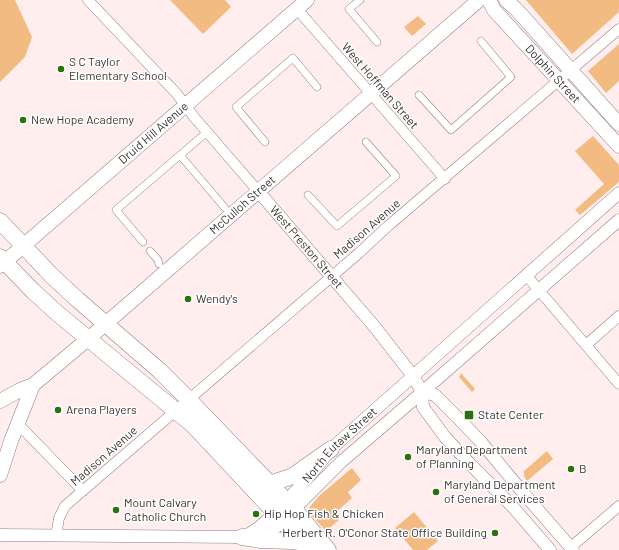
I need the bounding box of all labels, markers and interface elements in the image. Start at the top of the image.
street label: West Hoffman Street [340,40,422,131]
street label: Dolphin Street [523,41,584,105]
place label: S C Taylor Elementary School [69,54,167,82]
marker: S C Taylor Elementary School [56,64,66,74]
street label: Druid Hill Avenue [115,98,190,166]
place label: New Hope Academy [31,112,134,126]
marker: New Hope Academy [18,115,28,125]
street label: McCulloh Street [206,172,278,237]
street label: Madison Avenue [330,196,402,261]
street label: West Preston Street [268,202,346,291]
place label: Wendy's [196,291,238,305]
marker: Wendy's [183,294,193,304]
place label: Arena Players [66,402,137,416]
street label: North Eutaw Street [299,404,379,485]
marker: Arena Players [53,405,63,415]
place label: State Center [478,407,544,421]
marker: State Center [463,409,475,421]
street label: Madison Avenue [67,423,139,488]
place label: Maryland Department of Planning [416,442,528,470]
marker: Maryland Department of Planning [403,452,413,462]
place label: B [579,461,587,475]
marker: B [566,464,576,474]
place label: Maryland Department of General Services [444,477,556,505]
marker: Maryland Department of General Services [431,487,441,497]
place label: Mount Calvary Catholic Church [124,495,206,523]
marker: Mount Calvary Catholic Church [111,505,121,515]
place label: Hip Hop Fish & Chicken [264,506,384,520]
marker: Hip Hop Fish & Chicken [251,509,261,519]
place label: Herbert R. O'Conor State Office Building [282,525,487,539]
marker: Herbert R. O'Conor State Office Building [490,528,500,538]

